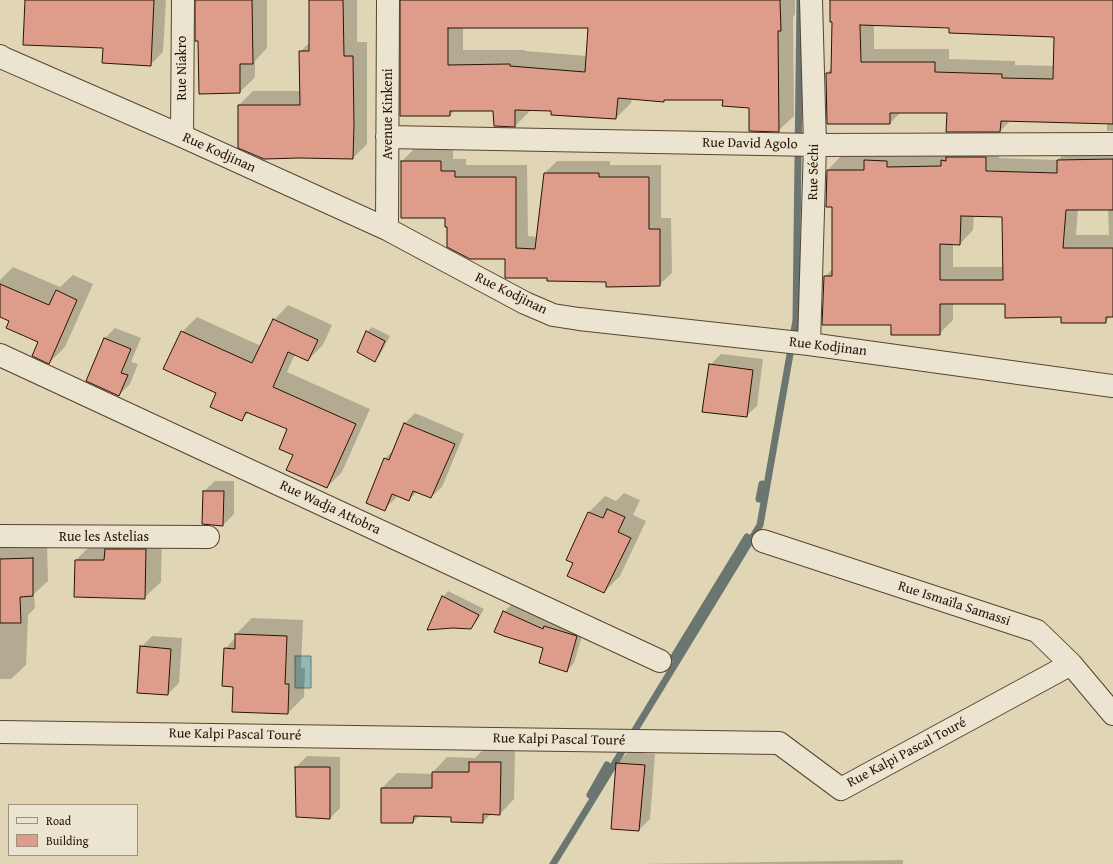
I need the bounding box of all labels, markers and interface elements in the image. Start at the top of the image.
street label: Rue Niakro [174,36,190,100]
street label: Avenue Kinkeni [380,68,396,160]
street label: Rue Kodjinan [180,129,258,177]
street label: Rue David Agolo [702,135,798,153]
street label: Rue Séchi [805,144,823,200]
street label: Rue Kodjinan [472,269,550,319]
street label: Rue Kodjinan [788,334,868,360]
street label: Rue Wadja Attobra [277,477,383,539]
street label: Rue les Astelias [59,529,149,545]
street label: Rue Ismaïla Samassi [896,578,1012,630]
street label: Rue Kalpi Pascal Touré [845,714,969,792]
street label: Rue Kalpi Pascal Touré [169,725,301,745]
street label: Rue Kalpi Pascal Touré [493,730,625,750]
legend [8,804,138,856]
text: Road [46,812,71,829]
text: Building [46,832,89,849]

